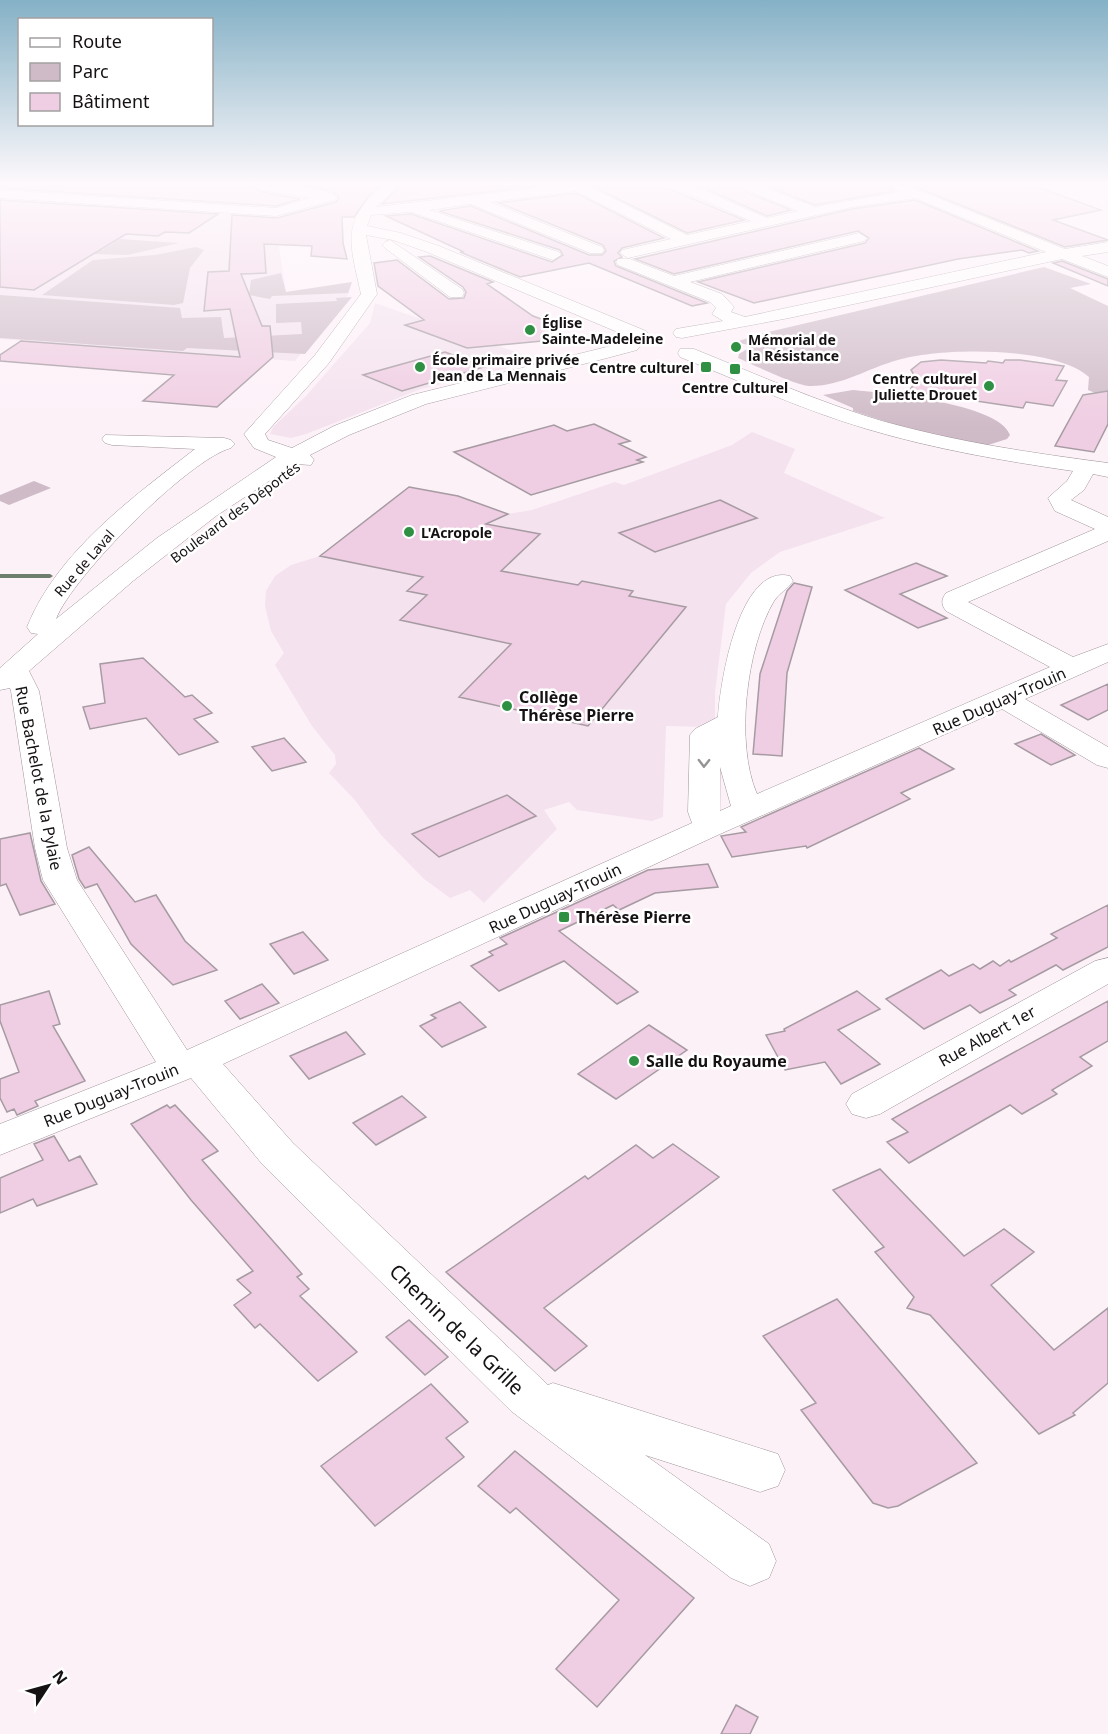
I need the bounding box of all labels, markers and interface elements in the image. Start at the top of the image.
legend [18,18,213,126]
text: Route [72,29,122,53]
text: Parc [72,59,109,83]
text: Bâtiment [72,89,150,113]
place label: Église Sainte-Madeleine [542,313,663,348]
marker: Église Sainte-Madeleine [523,323,537,337]
place label: Mémorial de la Résistance [748,330,839,365]
marker: Mémorial de la Résistance [729,340,743,354]
place label: École primaire privée Jean de La Mennais [430,350,579,385]
place label: Centre culturel [589,358,694,377]
marker: École primaire privée Jean de La Mennais [413,360,427,374]
marker: Centre culturel [699,360,713,374]
marker: Centre Culturel [728,362,742,376]
place label: Centre culturel Juliette Drouet [872,369,977,404]
place label: Centre Culturel [682,378,788,397]
marker: Centre culturel Juliette Drouet [982,379,996,393]
street label: Boulevard des Déportés [166,457,304,567]
place label: L'Acropole [421,523,492,542]
marker: L'Acropole [402,525,416,539]
street label: Rue de Laval [50,526,118,600]
street label: Rue Duguay-Trouin [929,662,1069,740]
street label: Rue Bachelot de la Pylaie [10,684,68,872]
place label: Collège Thérèse Pierre [519,686,634,726]
marker: Collège Thérèse Pierre [500,699,514,713]
one-way arrow [698,758,710,767]
street label: Rue Duguay-Trouin [485,858,625,938]
place label: Thérèse Pierre [576,906,691,928]
marker: Thérèse Pierre [557,910,571,924]
street label: Rue Albert 1er [935,1000,1040,1072]
place label: Salle du Royaume [646,1050,787,1072]
marker: Salle du Royaume [627,1054,641,1068]
street label: Rue Duguay-Trouin [40,1058,182,1132]
street label: Chemin de la Grille [384,1258,530,1400]
north arrow [18,1656,78,1716]
text: N [47,1665,73,1689]

